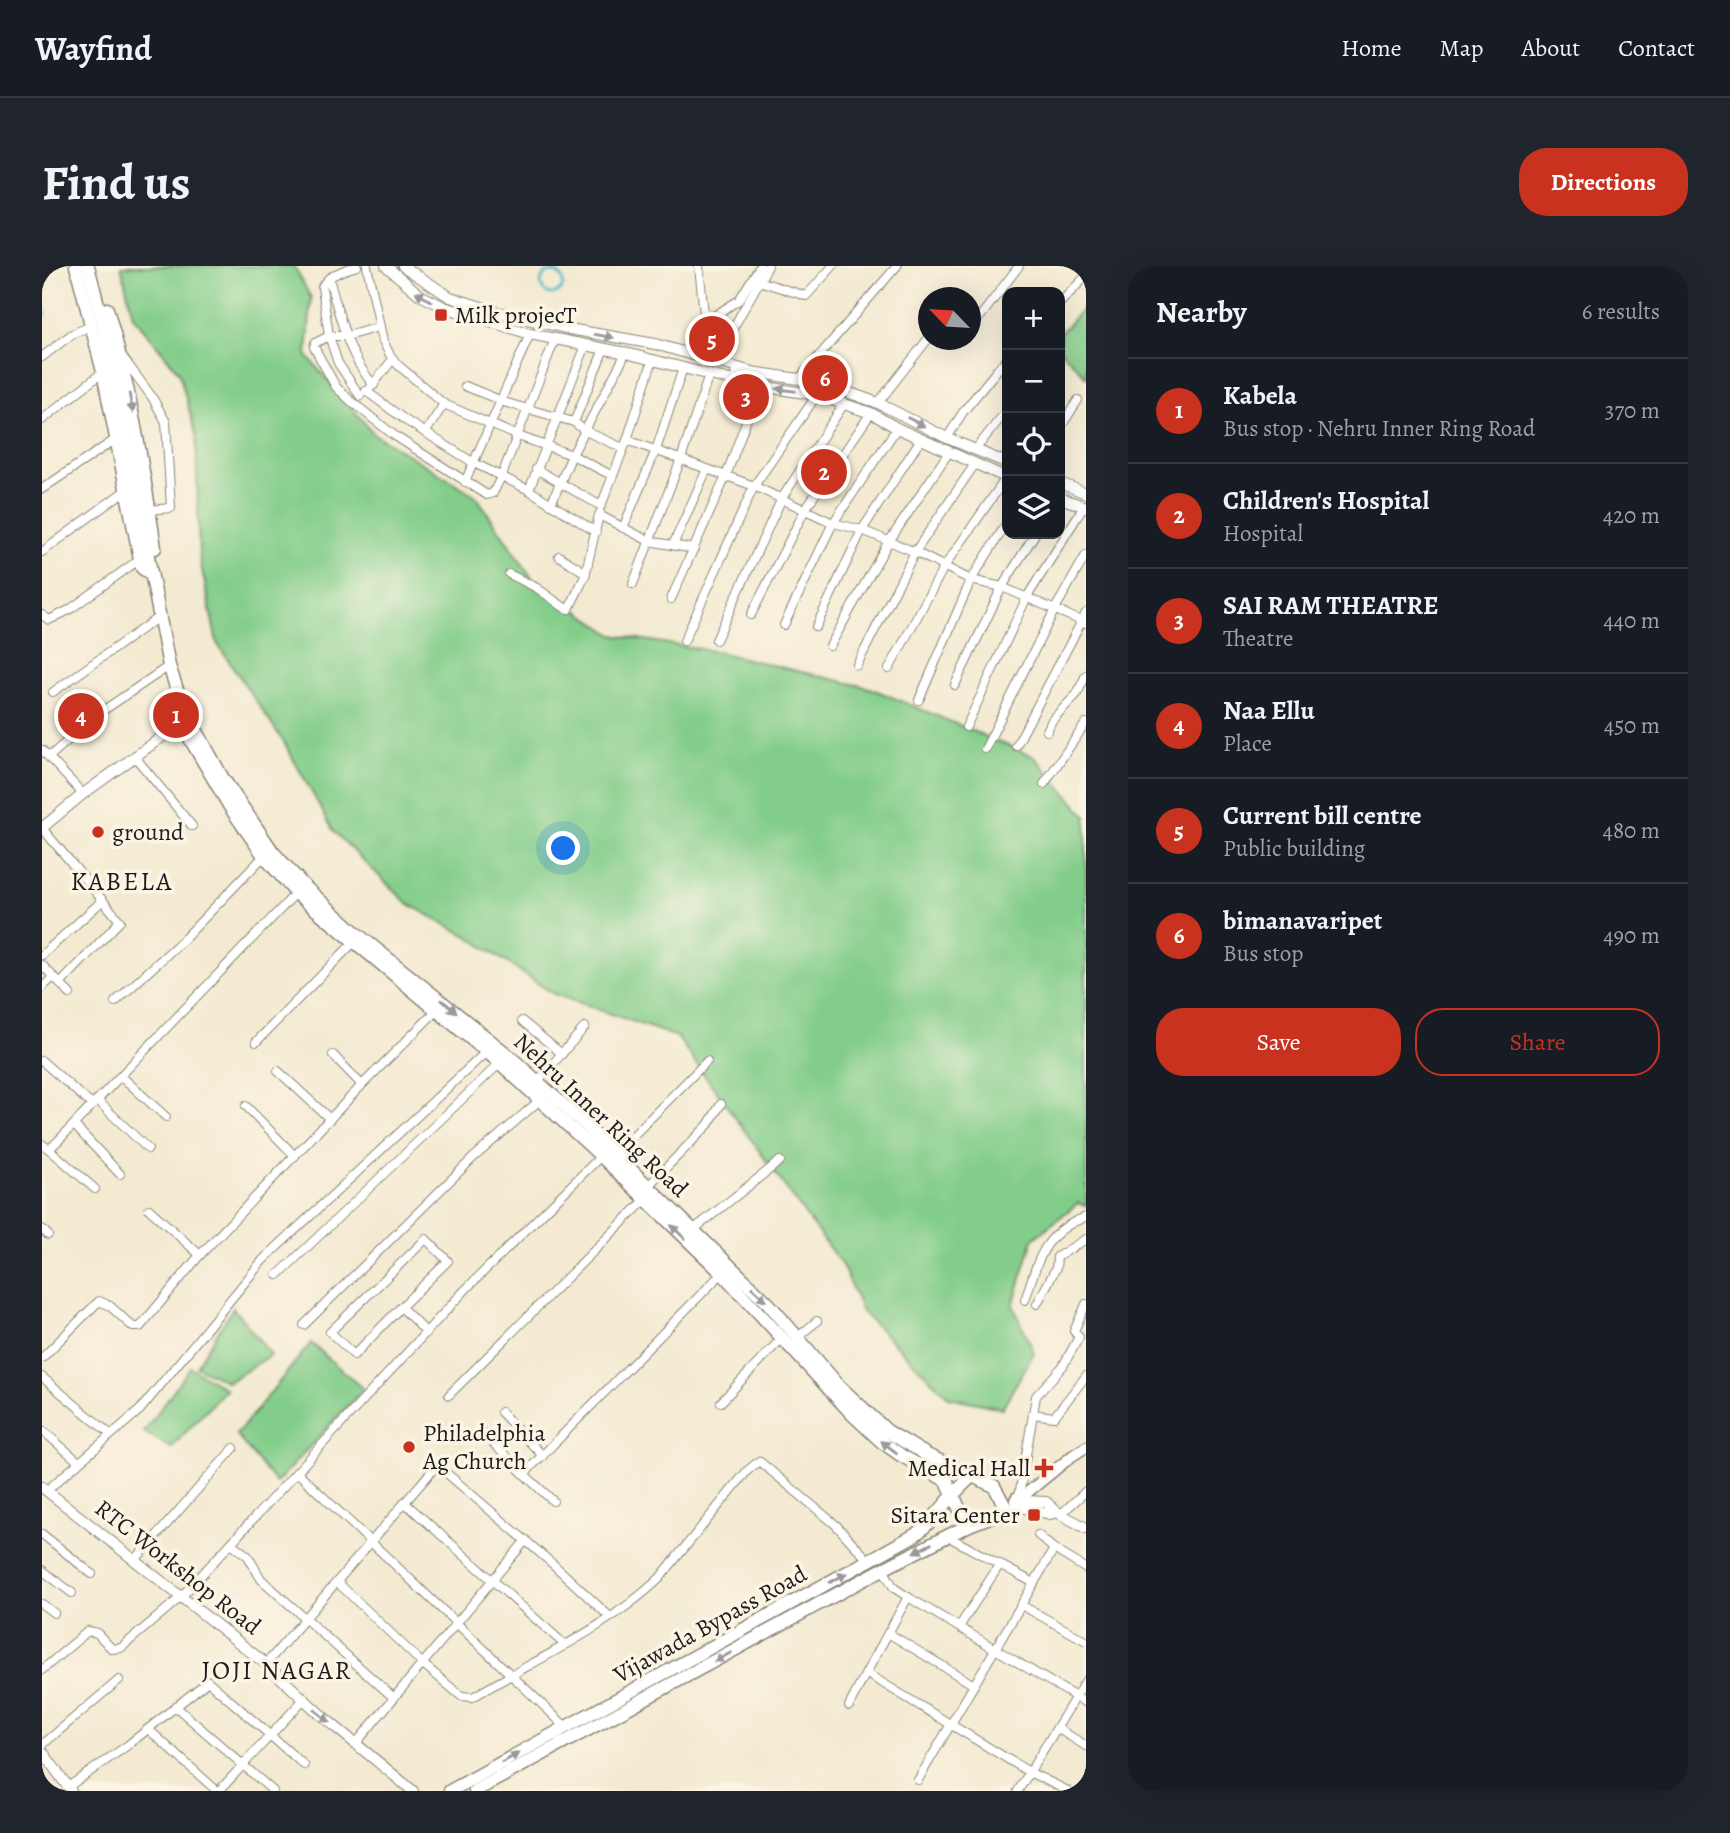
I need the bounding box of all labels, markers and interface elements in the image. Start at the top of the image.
text: Wayfind [35,26,152,71]
text: Home [1341,32,1402,64]
text: Map [1440,32,1484,64]
text: About [1522,32,1580,64]
text: Contact [1618,32,1695,64]
button: Directions [1519,148,1688,216]
text: Find us [42,149,190,216]
north arrow [918,287,981,350]
map controls [1002,287,1065,539]
button: + [1002,287,1065,350]
one-way arrow [415,291,434,303]
text: Nearby [1156,292,1247,332]
text: 6 results [1582,296,1660,327]
place label: Milk projecT [455,299,577,331]
marker: Milk projecT [433,307,449,323]
pin: 5 [689,313,735,365]
one-way arrow [593,330,615,341]
button: − [1002,350,1065,413]
pin: 6 [802,352,848,404]
pin: 3 [723,371,769,423]
text: Kabela [1223,378,1297,413]
one-way arrow [775,384,797,395]
one-way arrow [126,392,137,414]
text: 1 [1175,395,1183,426]
text: 370 m [1605,395,1660,426]
button: locate [1002,413,1065,476]
text: Bus stop · Nehru Inner Ring Road [1223,413,1535,444]
one-way arrow [906,417,926,428]
pin: 2 [801,446,847,498]
button: layers [1002,476,1065,539]
text: Children's Hospital [1223,483,1429,518]
text: 2 [1173,500,1185,531]
text: 420 m [1603,500,1660,531]
text: Hospital [1223,518,1303,549]
text: SAI RAM THEATRE [1223,588,1439,623]
text: 3 [1174,605,1184,636]
text: 440 m [1603,605,1660,636]
text: Theatre [1223,623,1293,654]
pin: 1 [153,689,199,741]
pin: 4 [58,690,104,742]
text: Naa Ellu [1223,693,1315,728]
text: 4 [1174,710,1184,741]
text: 450 m [1604,710,1660,741]
text: Place [1223,728,1272,759]
text: Current bill centre [1223,798,1422,833]
text: 5 [1174,815,1184,846]
text: 480 m [1602,815,1660,846]
place label: ground [112,816,184,848]
marker: ground [90,824,106,840]
your location [546,831,580,865]
text: Public building [1223,833,1365,864]
district label: KABELA [70,864,174,899]
text: bimanavaripet [1223,903,1382,938]
text: 6 [1174,920,1184,951]
text: 490 m [1603,920,1660,951]
text: Bus stop [1223,938,1303,969]
one-way arrow [440,999,458,1013]
button: Save [1156,1008,1401,1076]
button: Share [1415,1008,1660,1076]
street label: Nehru Inner Ring Road [507,1026,695,1204]
one-way arrow [670,1224,687,1241]
one-way arrow [750,1286,767,1302]
place label: Philadelphia Ag Church [422,1417,547,1477]
marker: Philadelphia Ag Church [401,1439,417,1455]
one-way arrow [880,1440,898,1454]
place label: Medical Hall [908,1452,1030,1484]
marker: Medical Hall [1036,1460,1052,1476]
street label: RTC Workshop Road [88,1492,268,1642]
place label: Sitara Center [890,1499,1020,1531]
marker: Sitara Center [1026,1507,1042,1523]
one-way arrow [913,1543,933,1554]
street label: Vijawada Bypass Road [607,1558,812,1691]
one-way arrow [828,1572,848,1584]
one-way arrow [713,1651,733,1662]
district label: JOJI NAGAR [202,1653,353,1688]
one-way arrow [313,1708,331,1723]
one-way arrow [500,1752,519,1764]

